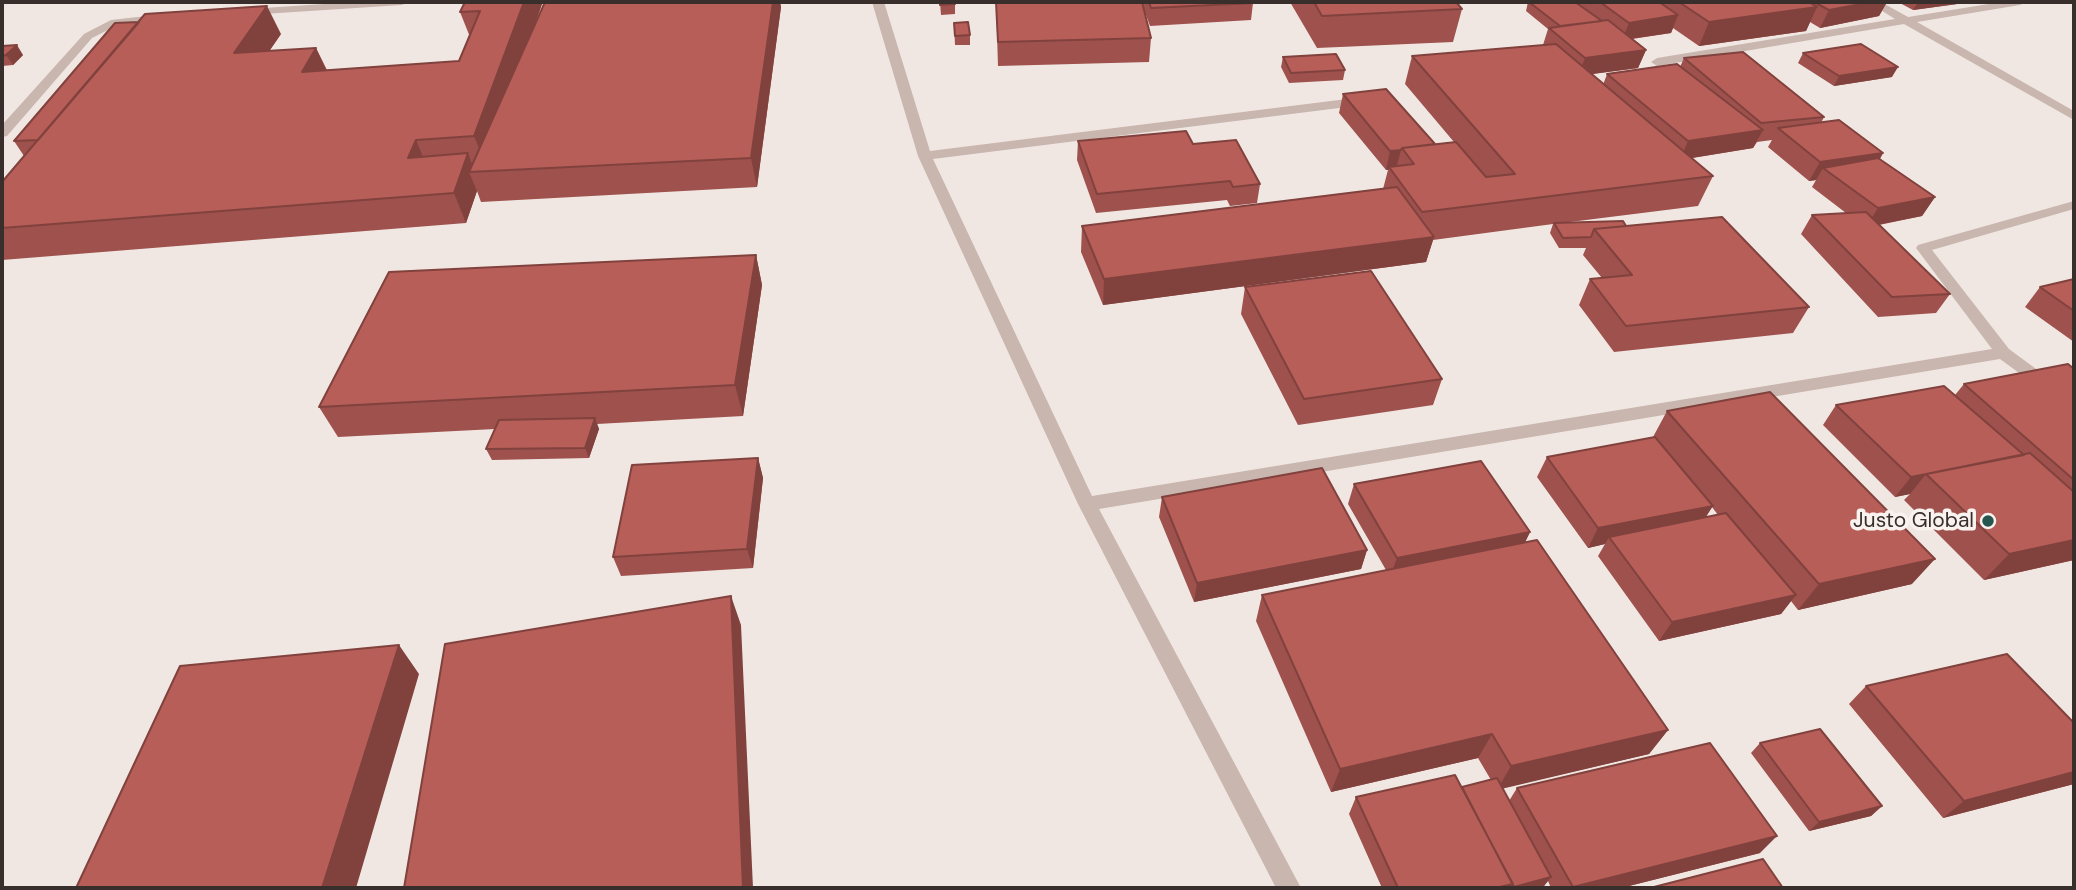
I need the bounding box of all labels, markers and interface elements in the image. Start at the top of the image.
place label: Justo Global [1853,508,1974,534]
marker: Justo Global [1980,513,1996,529]

